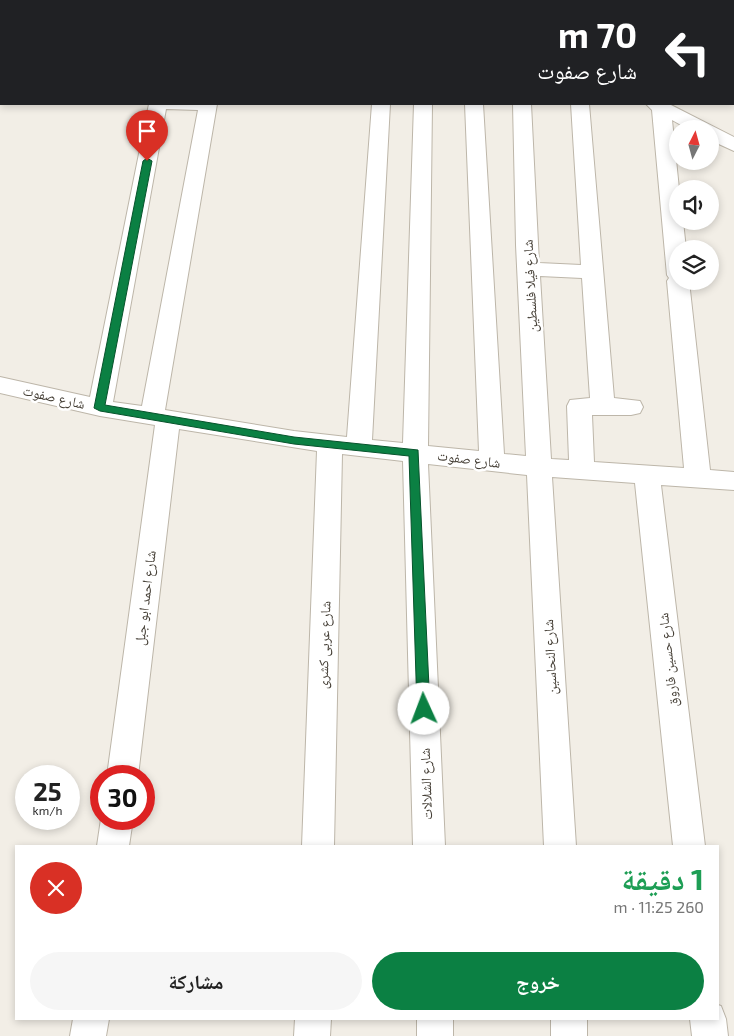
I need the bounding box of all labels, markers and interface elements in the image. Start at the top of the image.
text: 70 m [558,13,637,55]
icon: left [655,20,720,85]
text: شارع صفوت [537,57,637,83]
pin [126,110,168,161]
icon: arrive [133,117,161,145]
north arrow [669,120,719,170]
map controls [669,120,719,290]
button: sound [669,180,719,230]
street label: شارع فيلا فلسطين [519,239,542,333]
button: layers [669,240,719,290]
street label: شارع صفوت [21,381,87,414]
street label: شارع صفوت [436,446,502,473]
street label: شارع احمد ابو جبل [130,549,161,647]
street label: شارع عربى كشرى [313,600,336,690]
street label: شارع حسين فاروق [654,612,683,708]
street label: شارع النحاسين [539,619,562,695]
position arrow [397,682,449,734]
street label: شارع الشلالات [416,748,437,820]
speed limit sign: 30 [90,765,155,830]
text: 25 [33,776,62,806]
text: km/h [33,803,62,817]
text: 1 دقيقة [622,860,704,896]
button: close [30,862,82,914]
text: 260 m · 11:25 [614,897,704,916]
button: مشاركة [30,952,362,1010]
button: خروج [372,952,704,1010]

